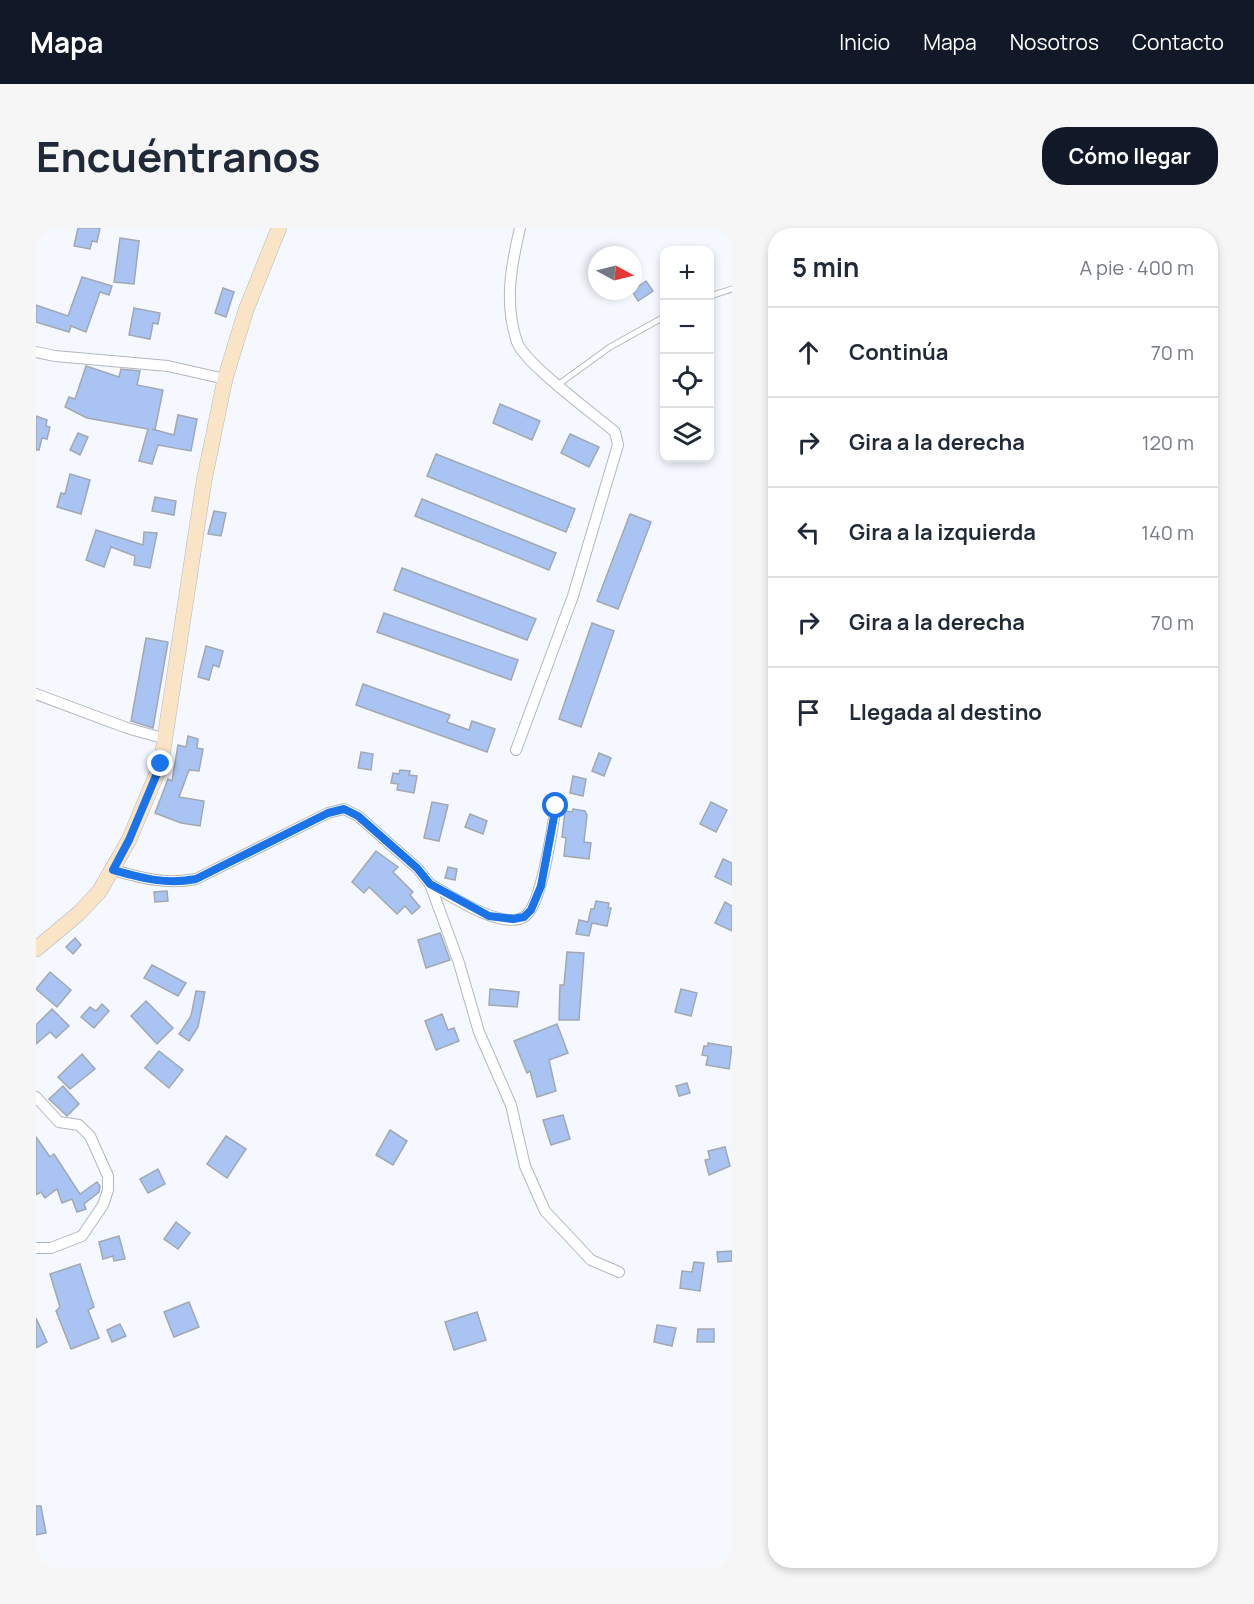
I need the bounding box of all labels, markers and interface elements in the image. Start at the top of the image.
text: Mapa [30,23,103,61]
text: Inicio [839,28,890,56]
text: Mapa [923,28,977,56]
text: Nosotros [1010,28,1099,56]
text: Contacto [1132,28,1224,56]
text: Encuéntranos [36,127,321,185]
button: Cómo llegar [1042,127,1218,185]
north arrow [588,246,642,300]
map controls [660,246,714,462]
button: + [660,246,714,300]
text: 5 min [792,249,859,285]
text: A pie · 400 m [1079,254,1194,281]
button: − [660,300,714,354]
icon: ahead [792,336,825,369]
text: Continúa [849,337,949,367]
text: 70 m [1151,339,1194,366]
button: locate [660,354,714,408]
button: layers [660,408,714,462]
icon: right [792,426,825,459]
text: Gira a la derecha [849,427,1025,457]
text: 120 m [1142,429,1194,456]
icon: left [792,516,825,549]
text: Gira a la izquierda [849,517,1036,547]
text: 140 m [1141,519,1194,546]
icon: right [792,606,825,639]
text: Gira a la derecha [849,607,1025,637]
text: 70 m [1151,609,1194,636]
icon: arrive [792,696,825,729]
text: Llegada al destino [849,697,1042,727]
route end [147,750,173,776]
route start [542,792,568,818]

